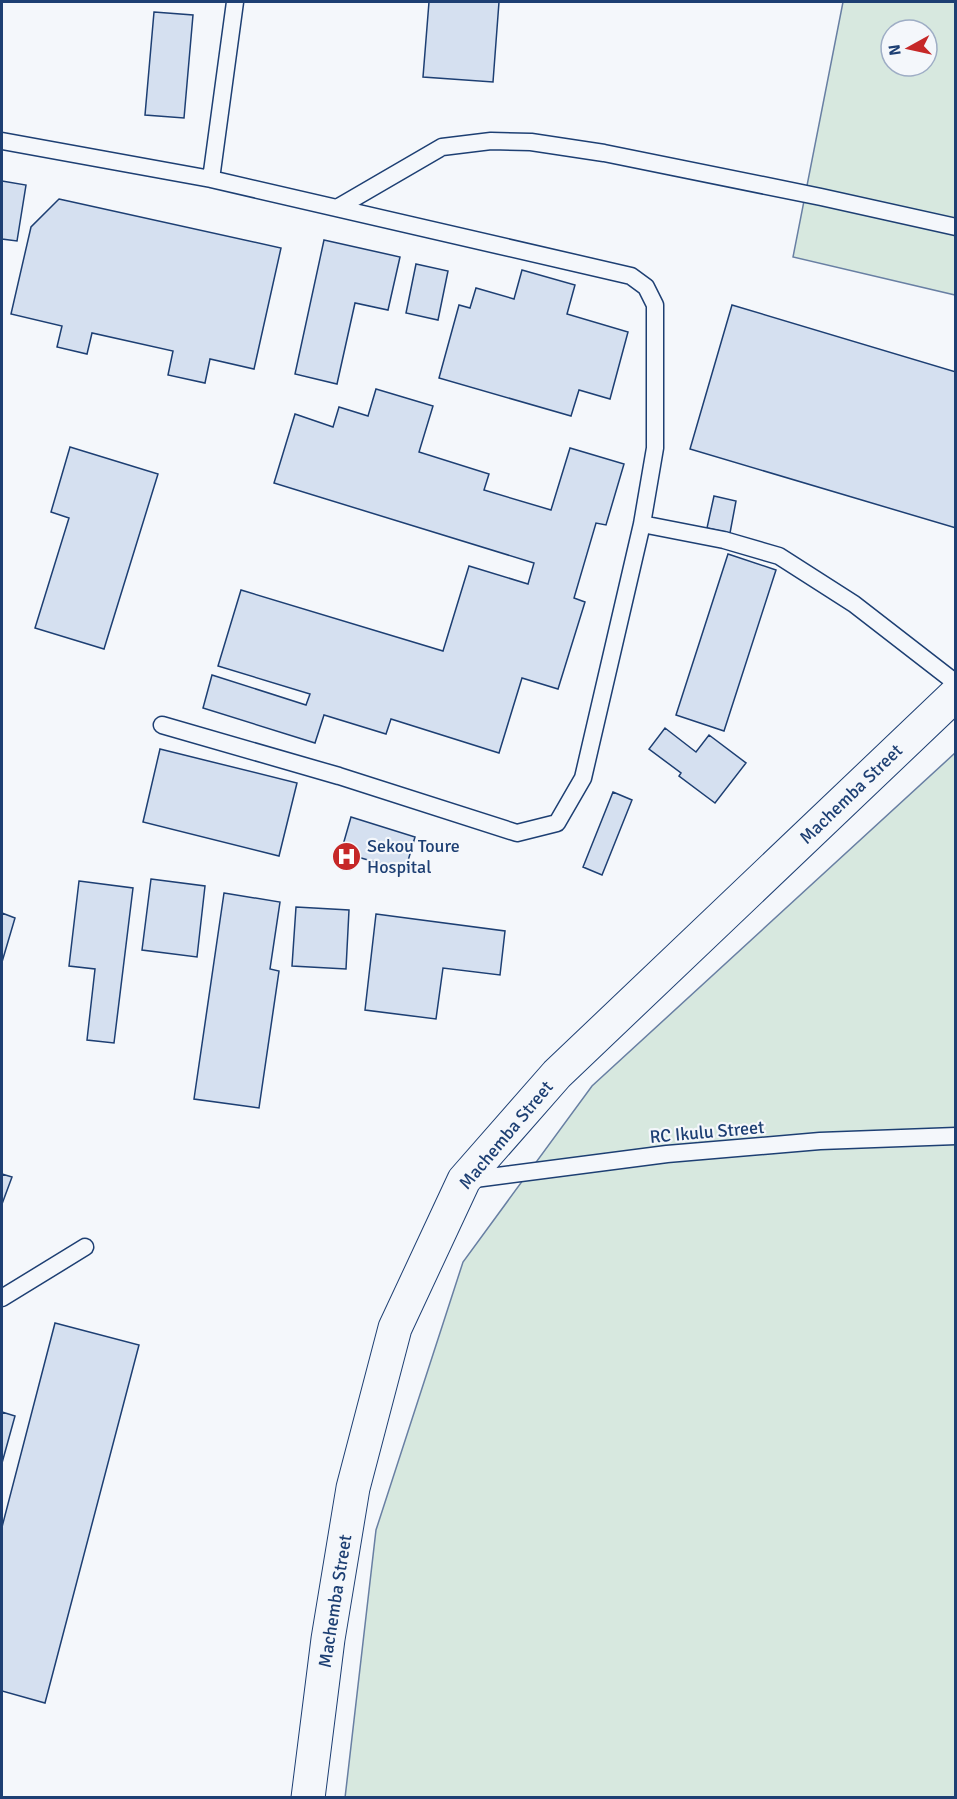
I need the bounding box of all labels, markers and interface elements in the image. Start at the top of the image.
north arrow [879,18,939,78]
text: N [884,43,906,57]
street label: Machemba Street [795,739,907,849]
place label: Sekou Toure Hospital [367,835,460,878]
hospital icon: Sekou Toure Hospital [330,840,362,872]
street label: Machemba Street [454,1076,558,1194]
street label: RC Ikulu Street [649,1116,765,1148]
street label: Machemba Street [314,1533,356,1669]

